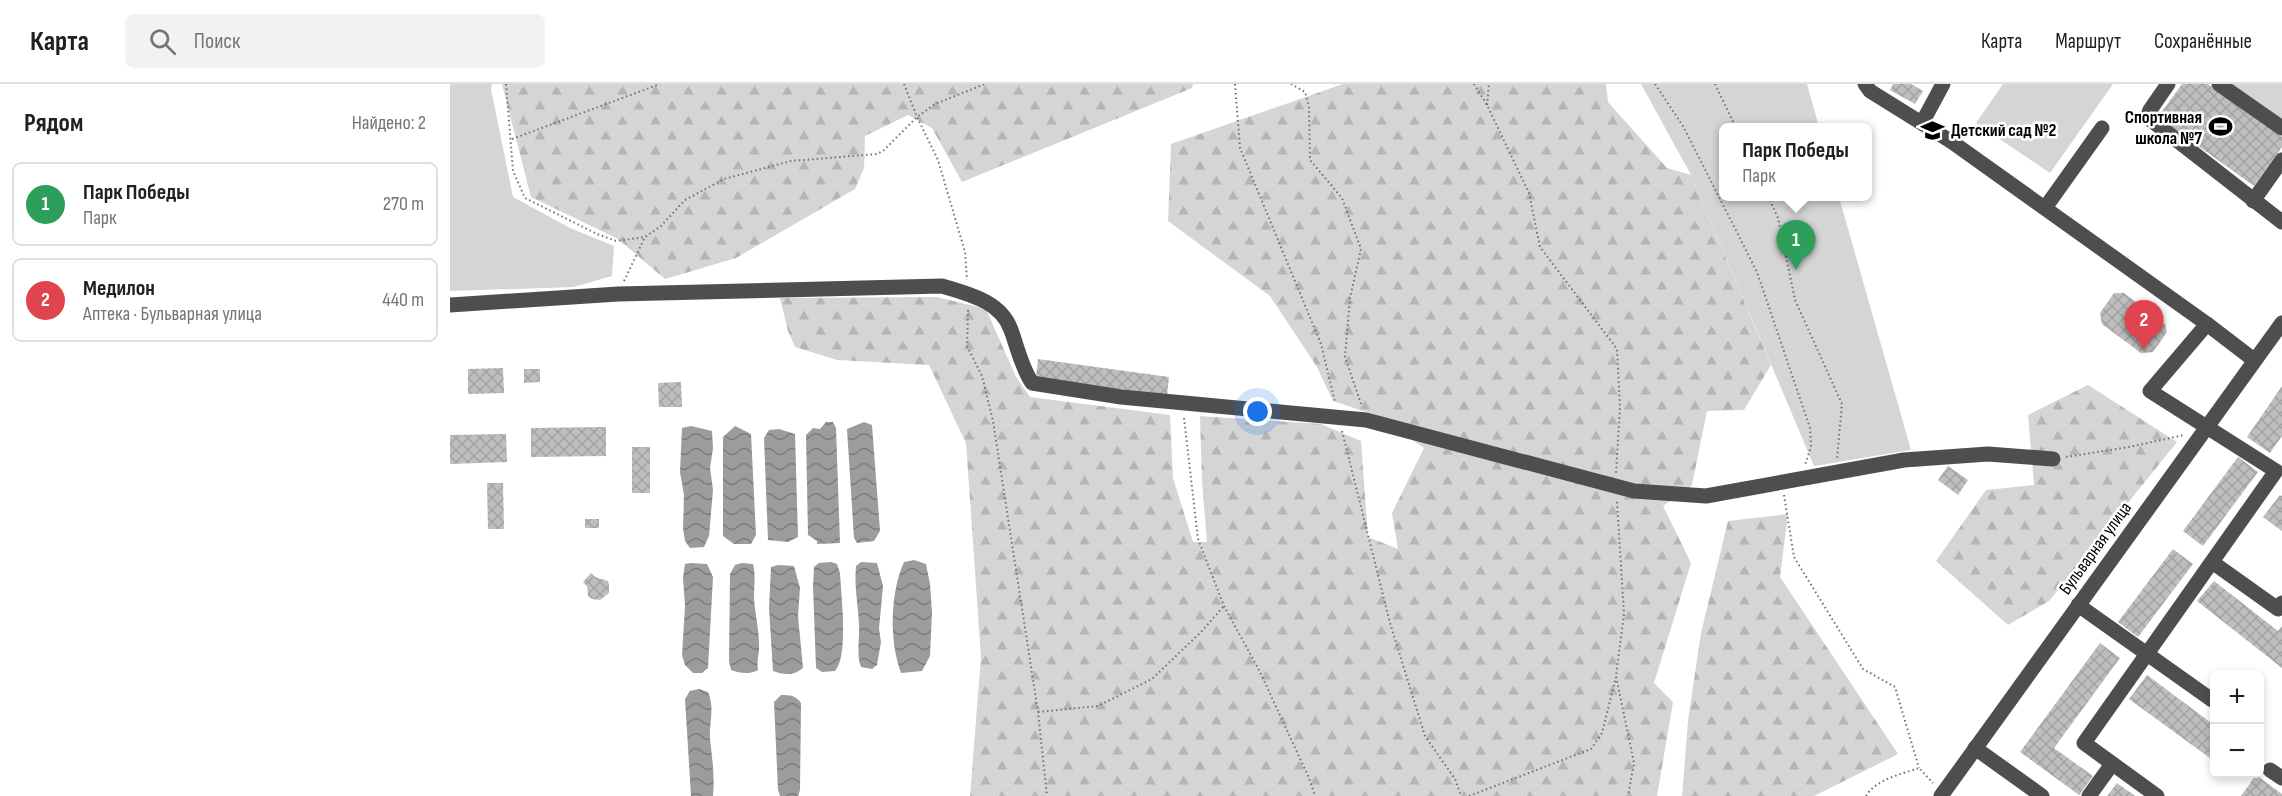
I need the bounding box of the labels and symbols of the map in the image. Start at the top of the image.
place label: Спортивная школа №7 [2125,107,2202,149]
sports icon: Спортивная школа №7 [2207,114,2233,140]
school or university icon: Детский сад №2 [1920,117,1946,143]
place label: Детский сад №2 [1951,120,2057,141]
pin: 1 [1776,220,1816,270]
pin: 2 [2124,300,2164,350]
your location [1243,397,1272,426]
street label: Бульварная улица [2055,498,2136,599]

